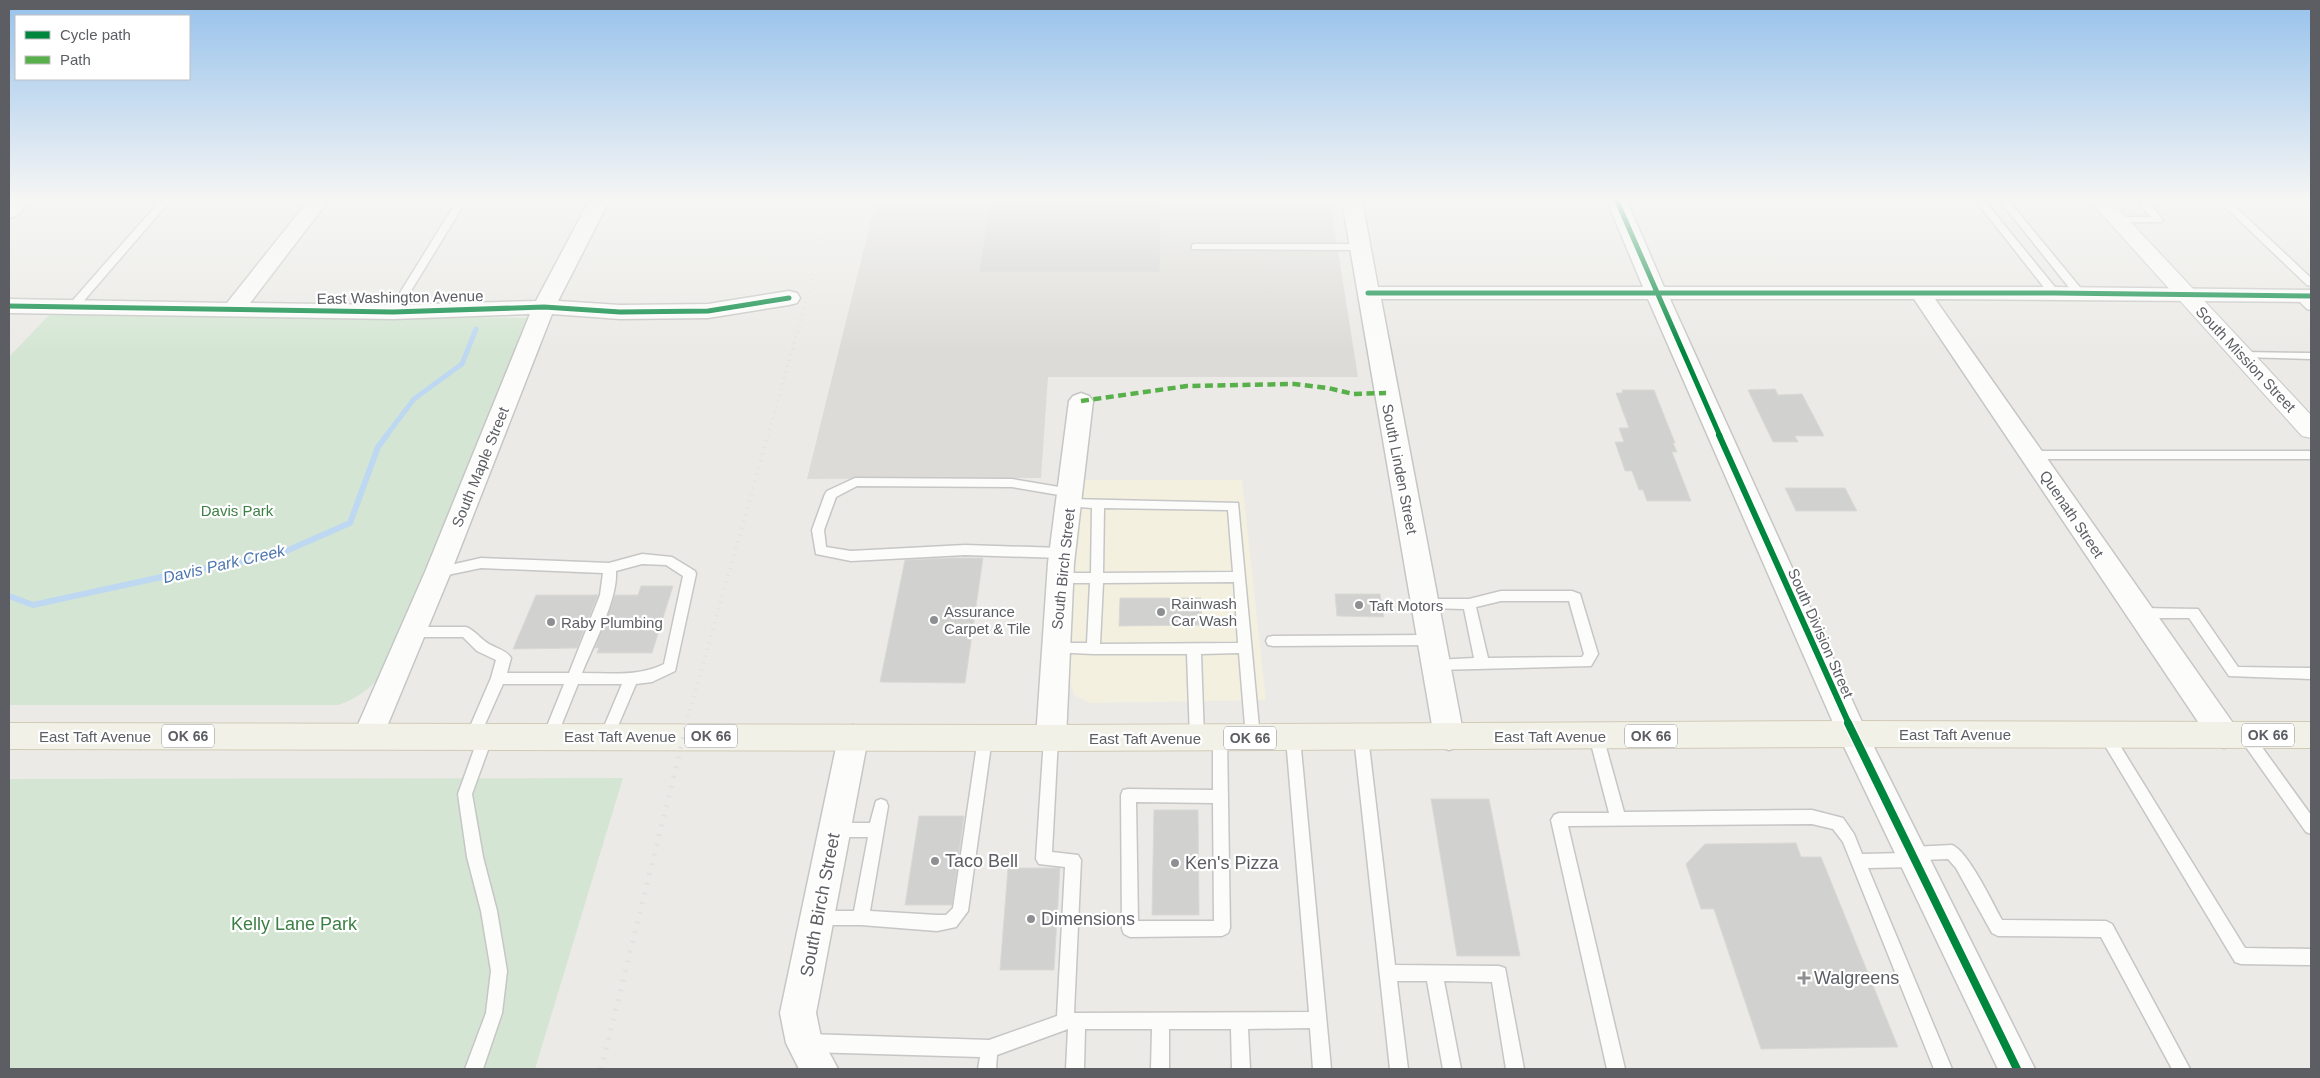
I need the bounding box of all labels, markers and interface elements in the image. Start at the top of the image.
legend [15,15,190,80]
text: Cycle path [60,26,131,43]
text: Path [60,51,91,68]
street label: East Washington Avenue [316,287,484,307]
street label: South Mission Street [2193,303,2300,416]
street label: South Linden Street [1379,402,1421,537]
street label: South Maple Street [448,404,512,530]
street label: Quenath Street [2037,467,2108,562]
park label: Davis Park [201,502,274,519]
street label: South Birch Street [1048,507,1078,630]
water label: Davis Park Creek [161,541,288,586]
street label: South Division Street [1785,566,1858,701]
place label: Rainwash Car Wash [1171,595,1237,629]
place label: Taft Motors [1369,597,1443,614]
marker: Taft Motors [1353,599,1365,611]
place label: Assurance Carpet & Tile [944,603,1031,637]
marker: Rainwash Car Wash [1155,606,1167,618]
place label: Raby Plumbing [561,614,663,631]
marker: Assurance Carpet & Tile [928,614,940,626]
marker: Raby Plumbing [545,616,557,628]
road number: OK 66 [162,724,214,748]
road number: OK 66 [685,724,737,748]
road number: OK 66 [1625,724,1677,748]
road number: OK 66 [2242,724,2294,746]
road number: OK 66 [1224,726,1276,750]
street label: East Taft Avenue [1899,726,2011,743]
street label: East Taft Avenue [39,728,151,745]
street label: East Taft Avenue [564,728,676,745]
street label: East Taft Avenue [1494,728,1606,745]
street label: East Taft Avenue [1089,730,1201,747]
street label: South Birch Street [796,831,844,979]
place label: Taco Bell [945,851,1018,871]
place label: Ken's Pizza [1185,853,1279,873]
marker: Taco Bell [929,855,941,867]
marker: Ken's Pizza [1169,857,1181,869]
place label: Dimensions [1041,909,1135,929]
marker: Dimensions [1025,913,1037,925]
park label: Kelly Lane Park [231,914,358,934]
place label: Walgreens [1814,968,1899,988]
marker: Walgreens [1798,972,1810,984]

